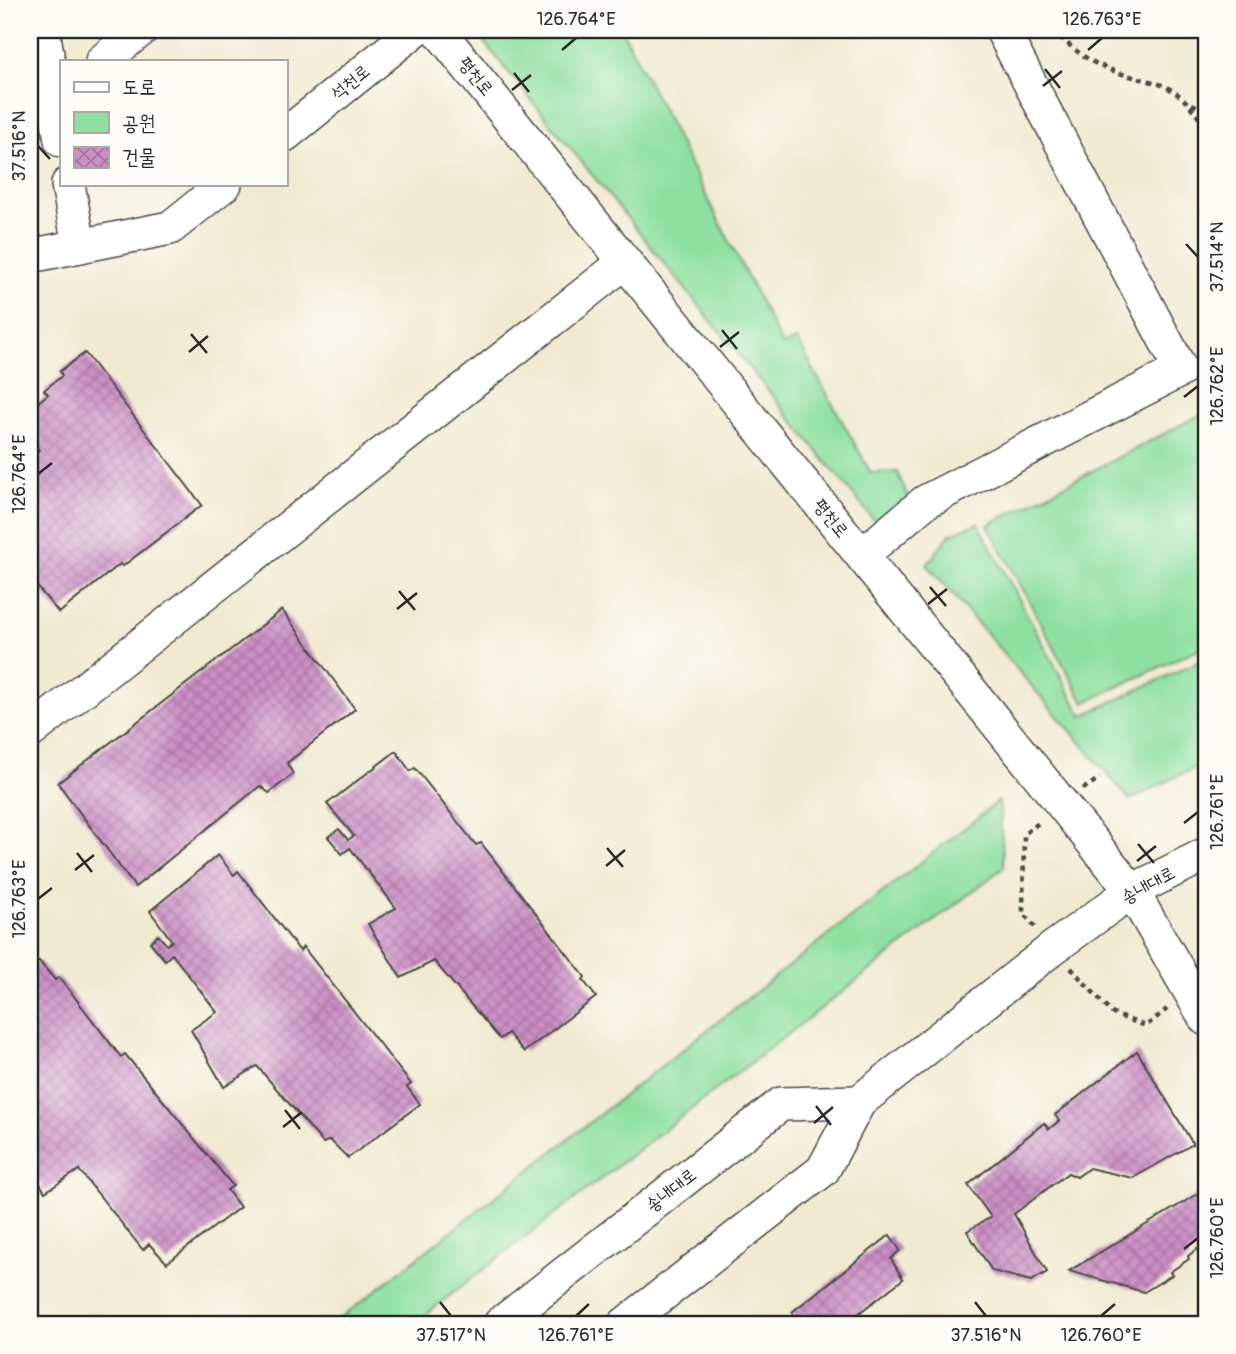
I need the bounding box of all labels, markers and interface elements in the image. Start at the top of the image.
text: 126.764°E [536,8,616,31]
text: 126.763°E [1063,8,1141,31]
street label: 평천로 [453,52,498,100]
legend [60,60,287,186]
street label: 석천로 [326,60,374,105]
text: 도로 [122,74,156,101]
text: 공원 [122,110,156,137]
text: 37.516°N [8,111,31,181]
text: 건물 [122,144,156,171]
text: 37.514°N [1206,222,1229,292]
text: 126.762°E [1206,347,1229,425]
text: 126.764°E [8,434,31,514]
street label: 평천로 [808,494,853,542]
text: 126.761°E [1206,774,1229,850]
text: 126.763°E [8,860,31,938]
street label: 송내대로 [1117,861,1179,910]
street label: 송내대로 [641,1163,701,1217]
text: 126.760°E [1206,1197,1229,1279]
text: 37.517°N [416,1324,486,1347]
text: 126.761°E [538,1324,614,1347]
text: 37.516°N [951,1324,1021,1347]
text: 126.760°E [1060,1324,1142,1347]

